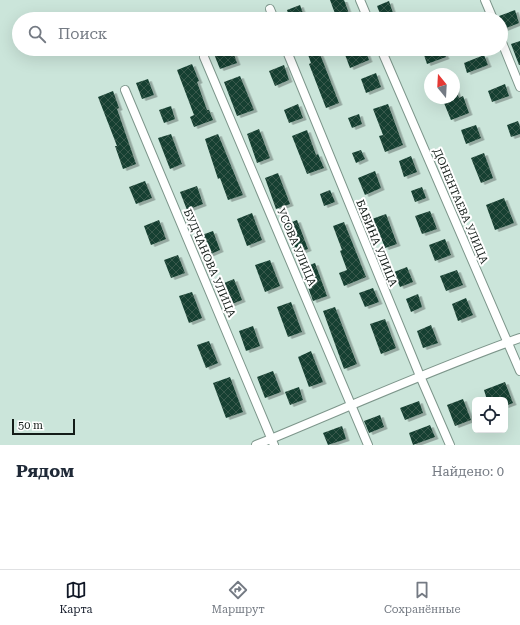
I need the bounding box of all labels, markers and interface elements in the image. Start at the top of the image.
search box [12,12,508,56]
icon: search [26,23,48,45]
text: Поиск [58,25,107,43]
north arrow [424,68,460,104]
street label: ДОНЕНТАЕВА УЛИЦА [430,147,491,266]
street label: БАБИНА УЛИЦА [353,198,400,289]
street label: УСОВА УЛИЦА [274,206,319,288]
street label: БУДЧАНОВА УЛИЦА [181,207,238,320]
map controls [472,397,508,433]
button: locate [472,397,508,433]
scale bar [12,417,75,436]
text: 50 m [18,419,43,432]
text: Рядом [16,461,74,481]
text: Найдено: 0 [432,464,504,479]
tab: Карта [60,579,92,616]
tab: Маршрут [212,579,265,616]
tab: Сохранённые [384,579,460,616]

